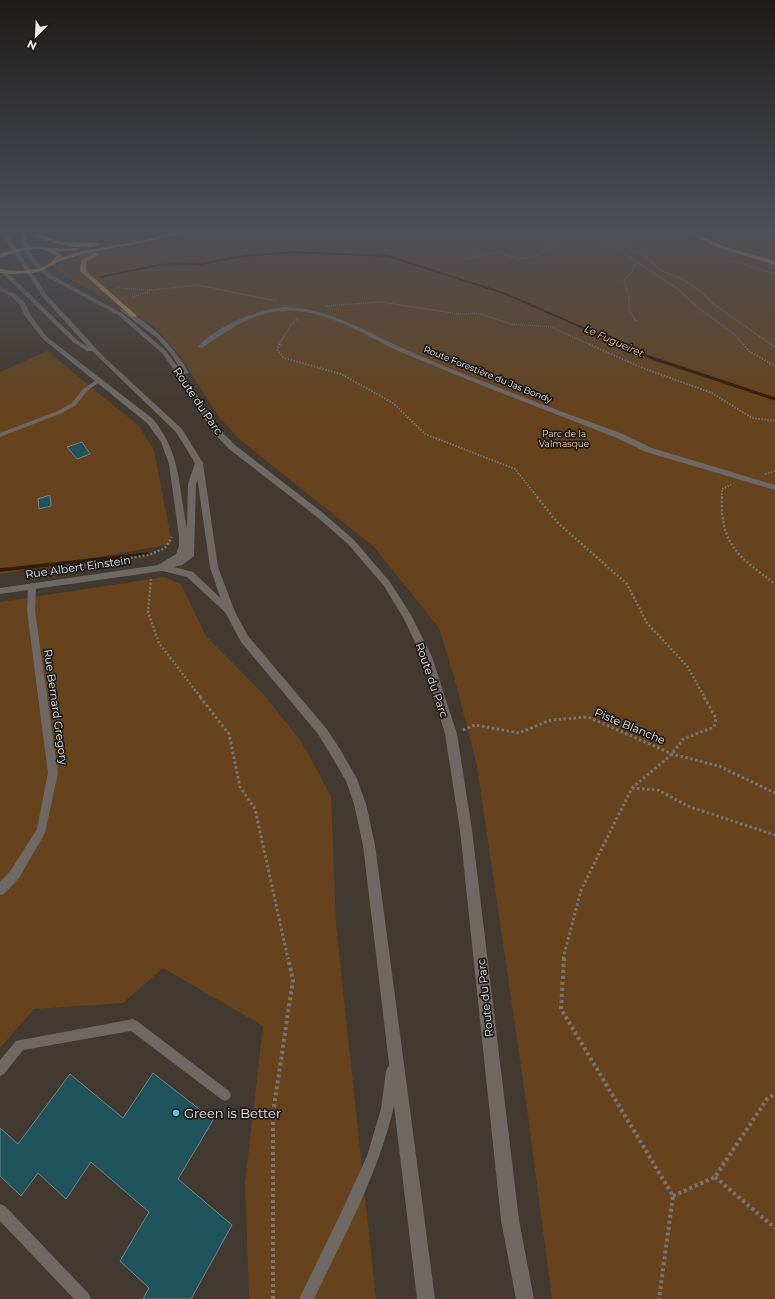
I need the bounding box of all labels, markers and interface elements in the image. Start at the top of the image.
north arrow [16,16,56,56]
text: N [25,37,39,53]
water label: Le Fugueiret [582,322,646,360]
street label: Route Forestière du Jas Bondy [422,343,554,405]
street label: Route du Parc [170,365,226,437]
park label: Parc de la Valmasque [539,428,590,449]
street label: Rue Albert Einstein [24,553,132,581]
street label: Route du Parc [413,641,451,719]
street label: Rue Bernard Gregory [41,648,71,766]
street label: Piste Blanche [593,705,668,747]
street label: Route du Parc [474,958,496,1038]
place label: Green is Better [184,1105,281,1121]
marker: Green is Better [171,1108,181,1118]

